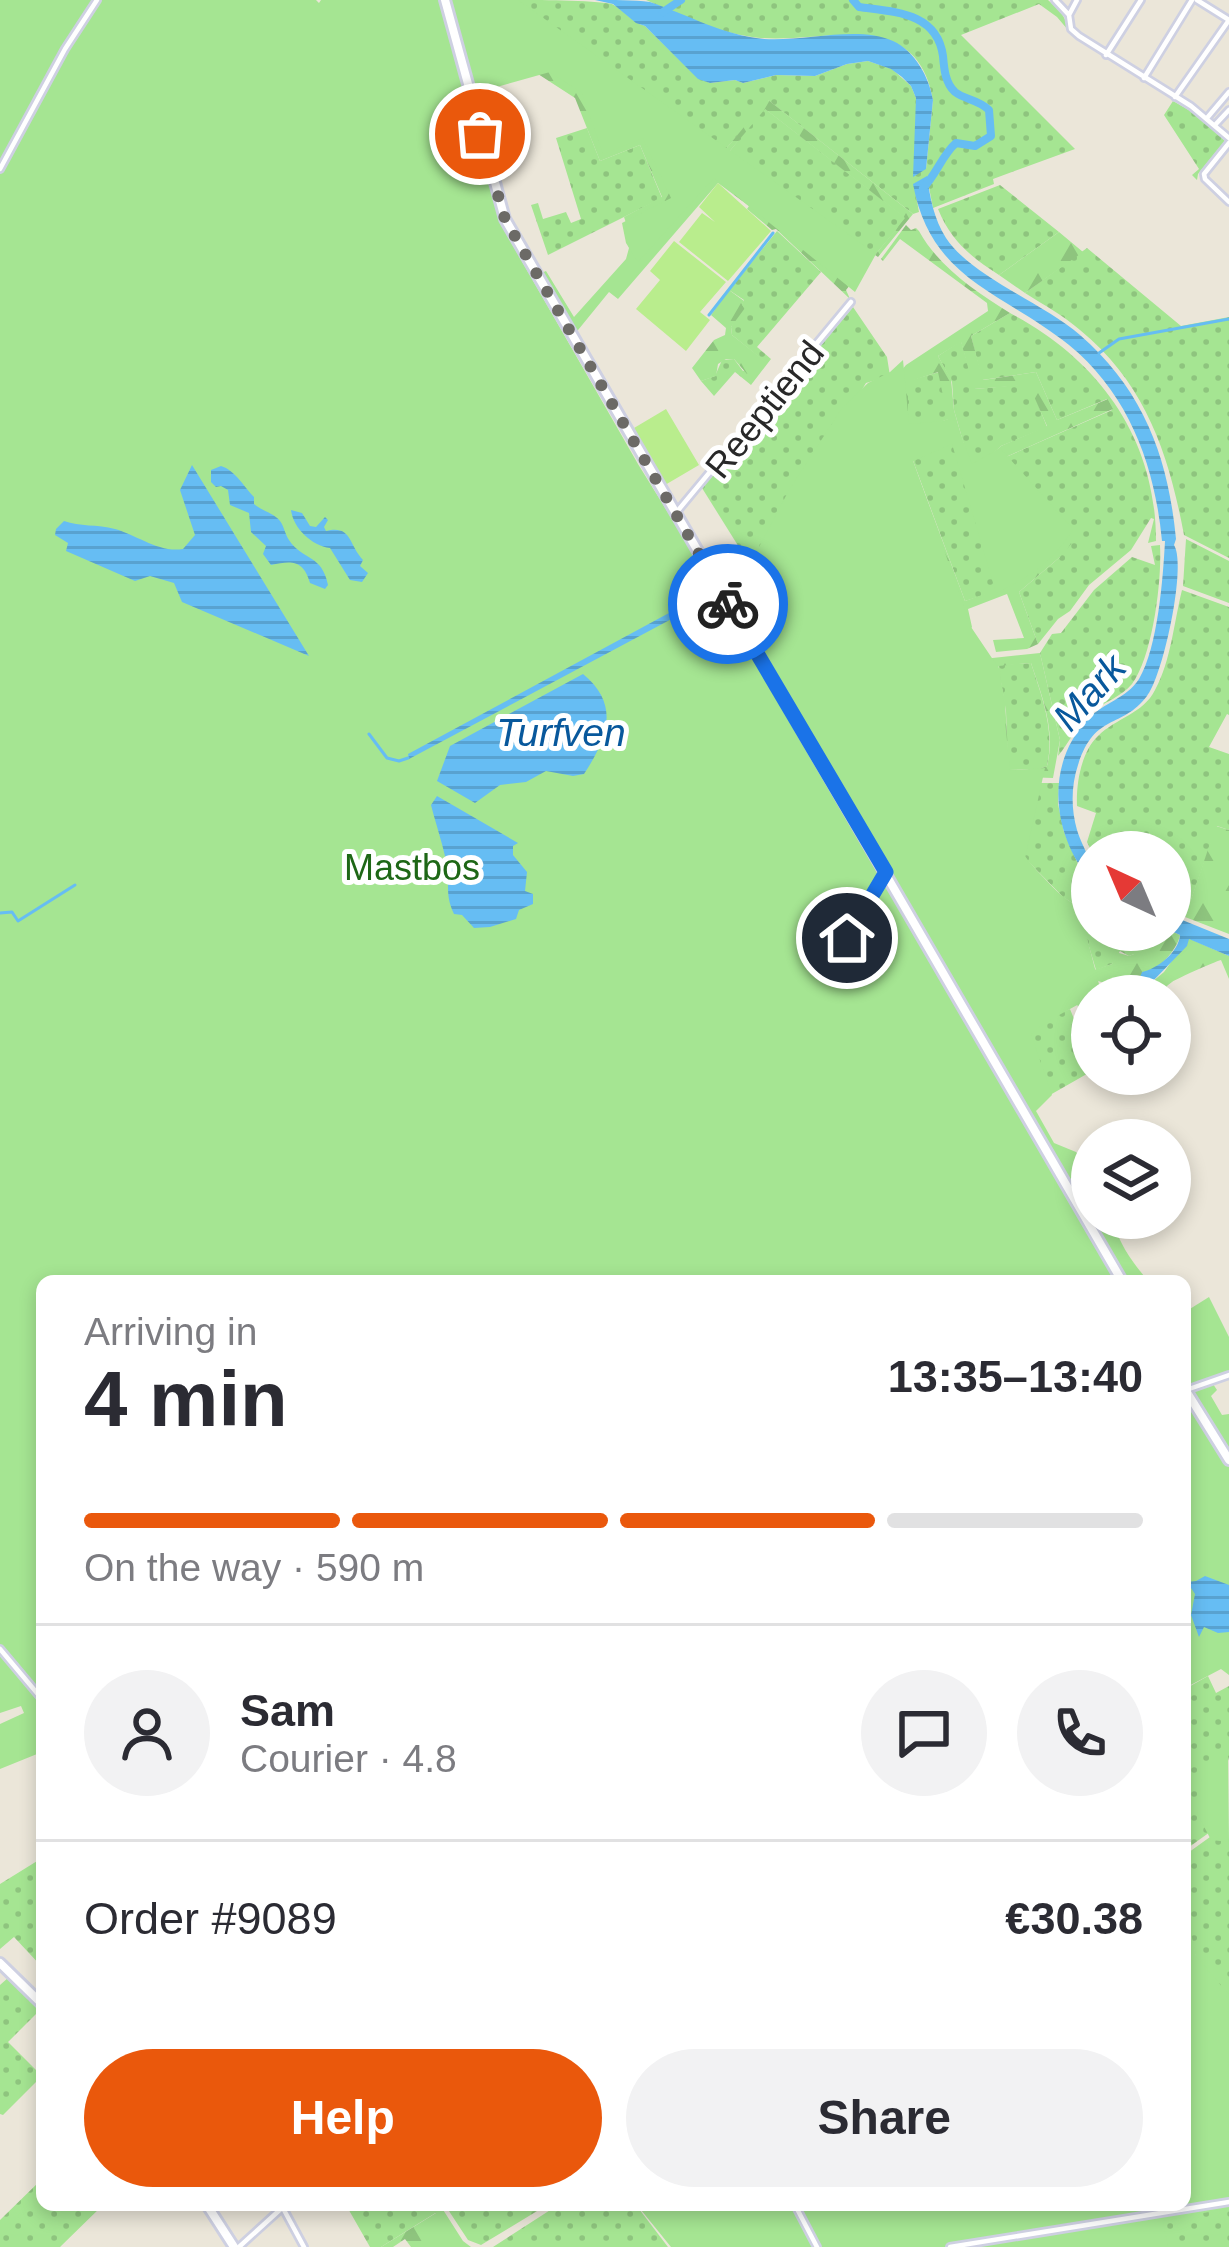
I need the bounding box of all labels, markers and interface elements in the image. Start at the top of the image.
pin [429,83,531,185]
icon: bag [447,101,513,167]
street label: Reeptiend [697,333,832,486]
courier [668,544,788,664]
icon: bike [695,571,761,637]
water label: Mark [1044,644,1136,739]
water label: Turfven [496,711,626,754]
north arrow [1071,831,1191,951]
map controls [1071,831,1191,1239]
park label: Mastbos [344,847,480,888]
pin [796,887,898,989]
icon: home [814,905,880,971]
button: locate [1071,975,1191,1095]
button: layers [1071,1119,1191,1239]
text: Arriving in [84,1310,257,1353]
text: 13:35–13:40 [888,1351,1143,1402]
text: 4 min [84,1355,288,1443]
text: On the way · 590 m [84,1546,424,1589]
button: person [84,1670,210,1796]
button: chat [861,1670,987,1796]
button: phone [1017,1670,1143,1796]
text: Sam [240,1685,335,1736]
text: Courier · 4.8 [240,1737,457,1780]
text: Order #9089 [84,1893,337,1944]
text: €30.38 [1005,1893,1143,1944]
button: Help [84,2049,602,2187]
button: Share [626,2049,1143,2187]

